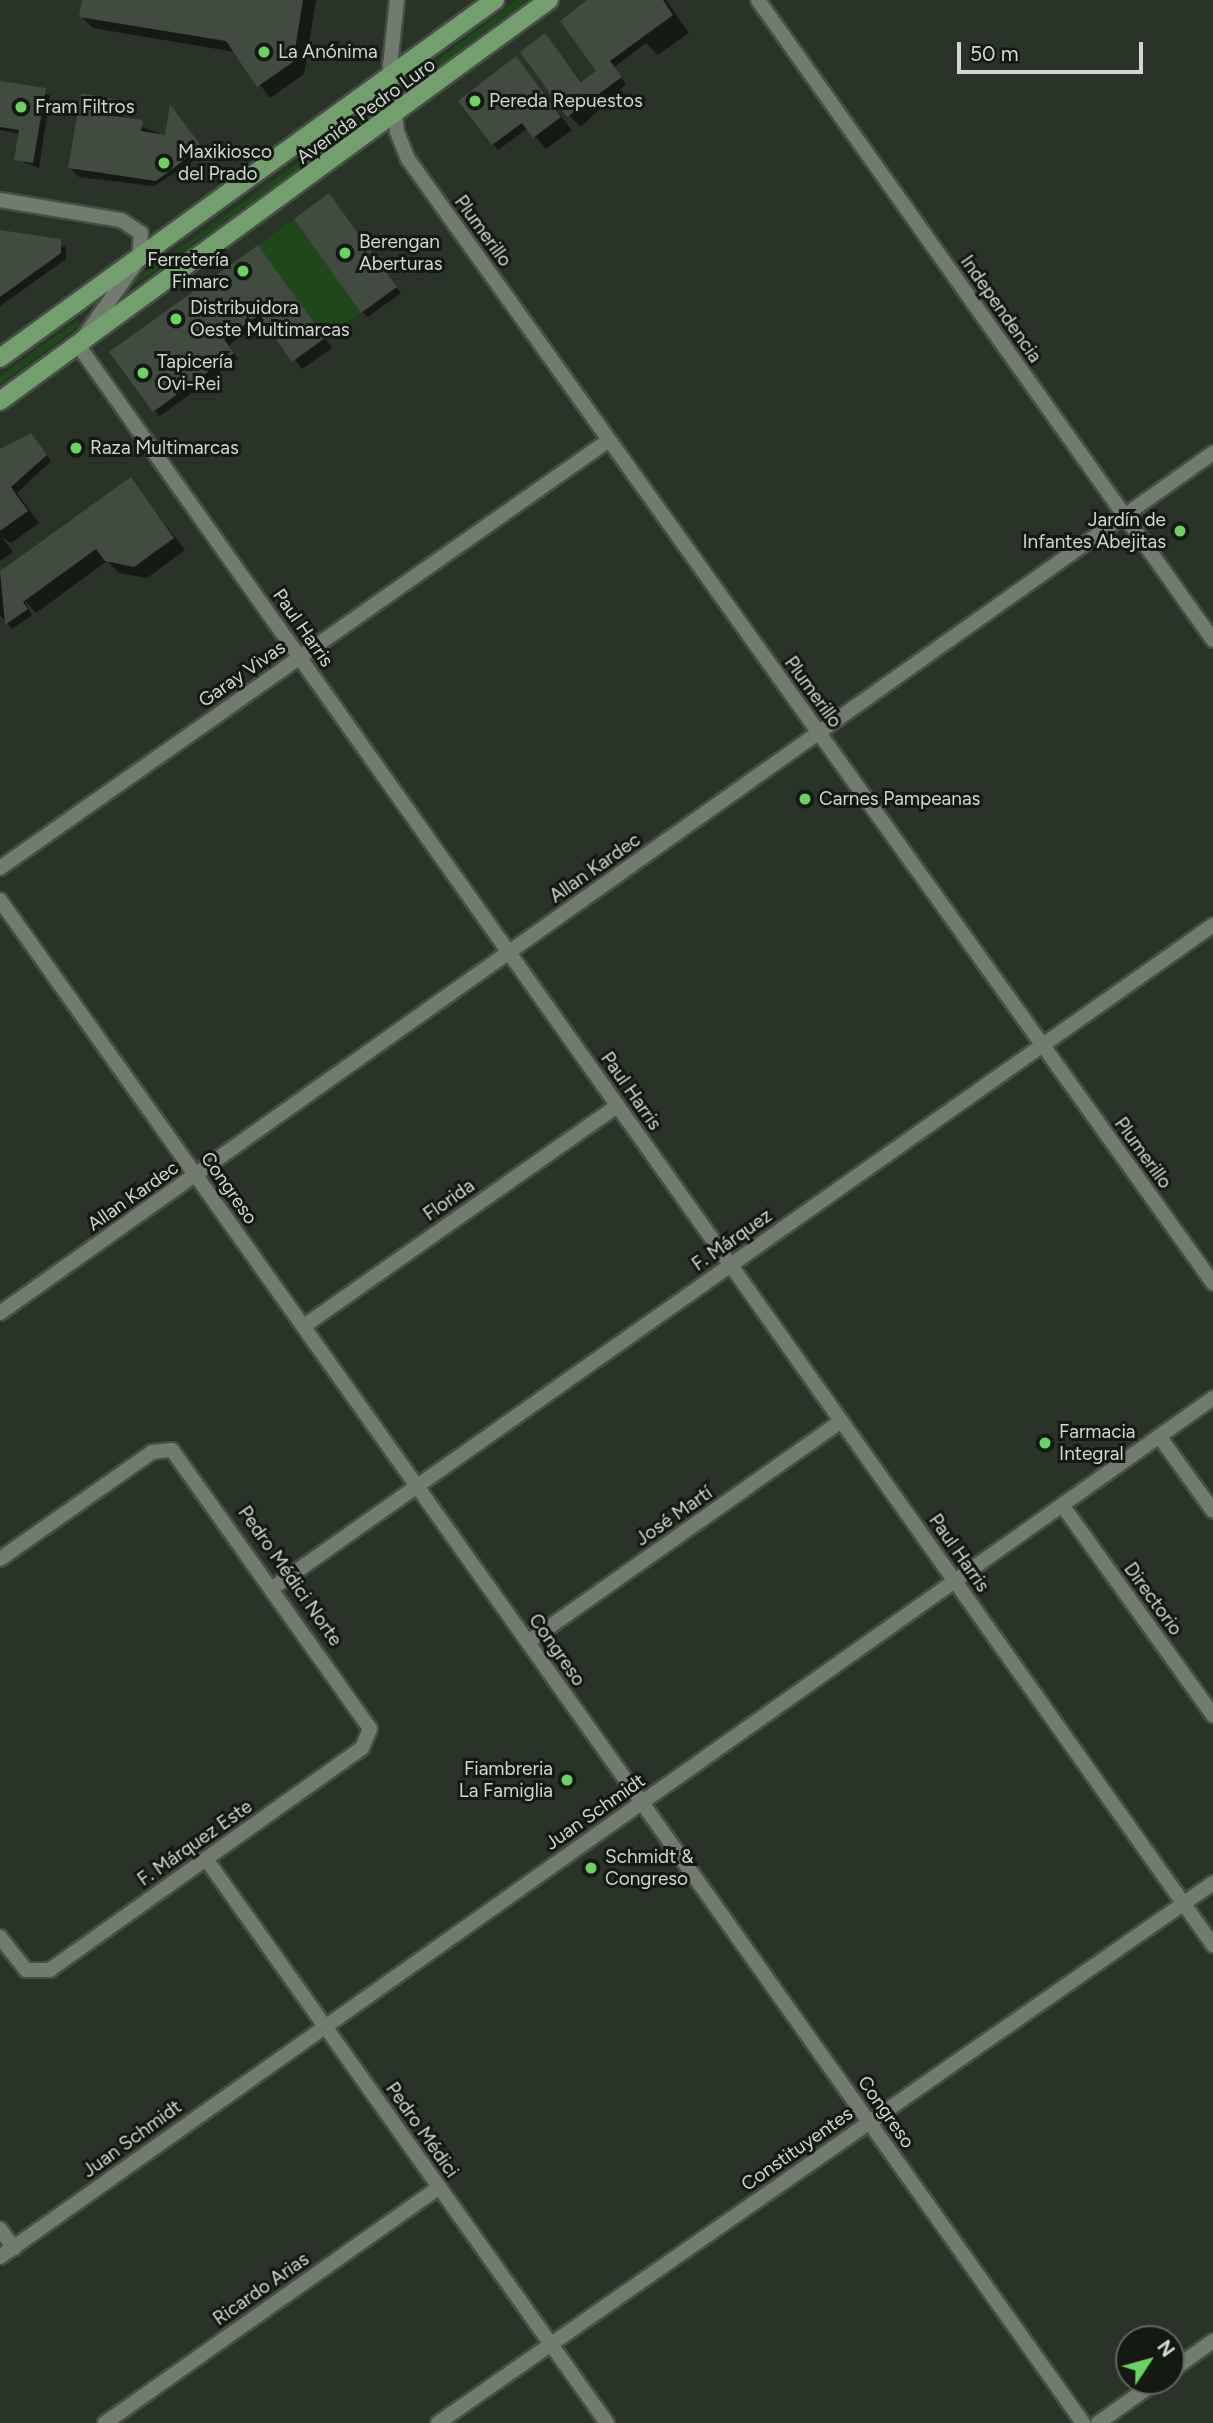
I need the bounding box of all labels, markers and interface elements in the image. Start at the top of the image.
scale bar [961,28,1146,72]
place label: La Anónima [278,41,378,63]
text: 50 m [970,41,1019,66]
marker: La Anónima [256,44,272,60]
street label: Avenida Pedro Luro [292,53,440,169]
place label: Pereda Repuestos [489,90,643,112]
marker: Pereda Repuestos [467,93,483,109]
place label: Fram Filtros [35,96,134,118]
marker: Fram Filtros [13,99,29,115]
place label: Maxikiosco del Prado [178,141,272,185]
marker: Maxikiosco del Prado [156,155,172,171]
street label: Plumerillo [450,191,516,271]
place label: Berengan Aberturas [359,231,443,275]
marker: Berengan Aberturas [337,245,353,261]
place label: Ferretería Fimarc [147,249,229,293]
street label: Independencia [956,251,1046,367]
marker: Ferretería Fimarc [235,263,251,279]
place label: Distribuidora Oeste Multimarcas [190,297,350,341]
marker: Distribuidora Oeste Multimarcas [168,311,184,327]
place label: Tapicería Ovi-Rei [157,351,233,395]
marker: Tapicería Ovi-Rei [135,365,151,381]
place label: Raza Multimarcas [90,437,239,459]
marker: Raza Multimarcas [68,440,84,456]
place label: Jardín de Infantes Abejitas [1022,509,1166,553]
marker: Jardín de Infantes Abejitas [1172,523,1188,539]
street label: Paul Harris [268,585,338,671]
street label: Garay Vivas [194,636,290,712]
street label: Plumerillo [780,652,846,732]
place label: Carnes Pampeanas [819,788,980,810]
marker: Carnes Pampeanas [797,791,813,807]
street label: Allan Kardec [545,828,645,908]
street label: Paul Harris [596,1048,666,1134]
street label: Plumerillo [1110,1113,1176,1193]
street label: Congreso [196,1147,262,1229]
street label: Allan Kardec [83,1156,183,1236]
street label: Florida [419,1174,479,1226]
street label: F. Márquez [688,1204,776,1276]
place label: Farmacia Integral [1059,1421,1136,1465]
marker: Farmacia Integral [1037,1435,1053,1451]
street label: José Martí [631,1481,717,1551]
street label: Pedro Médici Norte [233,1502,347,1650]
street label: Paul Harris [924,1510,994,1596]
street label: Directorio [1119,1558,1187,1640]
street label: Congreso [524,1609,590,1691]
place label: Fiambreria La Famiglia [459,1758,553,1802]
street label: Juan Schmidt [541,1769,649,1855]
marker: Fiambreria La Famiglia [559,1772,575,1788]
street label: F. Márquez Este [133,1795,257,1891]
place label: Schmidt & Congreso [605,1846,693,1890]
marker: Schmidt & Congreso [583,1860,599,1876]
street label: Congreso [853,2071,919,2153]
street label: Pedro Médici [381,2078,463,2182]
street label: Juan Schmidt [78,2095,186,2183]
street label: Constituyentes [737,2102,857,2196]
street label: Ricardo Arias [209,2248,313,2330]
north arrow [1115,2325,1185,2395]
text: N [1152,2336,1179,2361]

